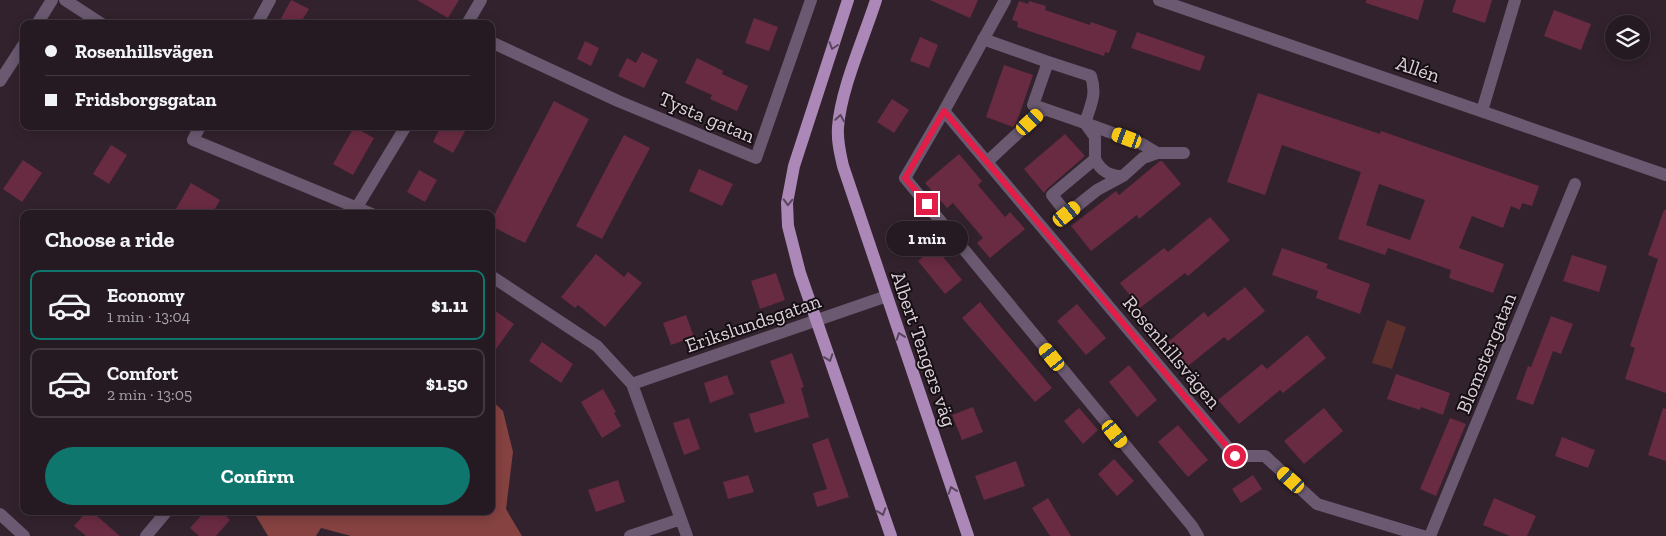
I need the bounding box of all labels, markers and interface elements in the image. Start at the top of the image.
map controls [1605,15,1650,60]
button: layers [1605,15,1650,60]
text: Rosenhillsvägen [75,40,213,63]
one-way arrow [828,42,838,50]
street label: Allén [1393,50,1443,88]
street label: Tysta gatan [656,86,759,148]
text: Fridsborgsgatan [75,88,217,111]
car [1013,106,1046,138]
one-way arrow [834,114,845,122]
car [1110,126,1143,150]
route end [916,193,938,215]
one-way arrow [783,198,794,206]
car [1050,199,1083,229]
callout: 1 min [886,222,968,256]
text: Choose a ride [45,226,175,253]
text: 1 min [908,229,946,248]
street label: Albert Tengers väg [886,268,962,430]
icon: car [47,283,92,328]
text: Economy [107,284,185,307]
street label: Erikslundsgatan [682,288,824,357]
street label: Blomstergatan [1451,289,1521,417]
street label: Rosenhillsvägen [1118,291,1226,414]
text: $1.11 [431,294,468,317]
text: 1 min · 13:04 [107,307,190,326]
one-way arrow [896,332,906,341]
car [1036,341,1067,373]
one-way arrow [823,354,833,362]
icon: car [47,361,92,406]
text: Comfort [107,362,178,385]
text: $1.50 [426,372,468,395]
text: 2 min · 13:05 [107,385,192,404]
car [1099,418,1130,450]
route start [1224,445,1246,467]
button: Confirm [45,447,470,505]
car [1274,464,1307,496]
one-way arrow [948,486,958,495]
one-way arrow [876,507,886,516]

